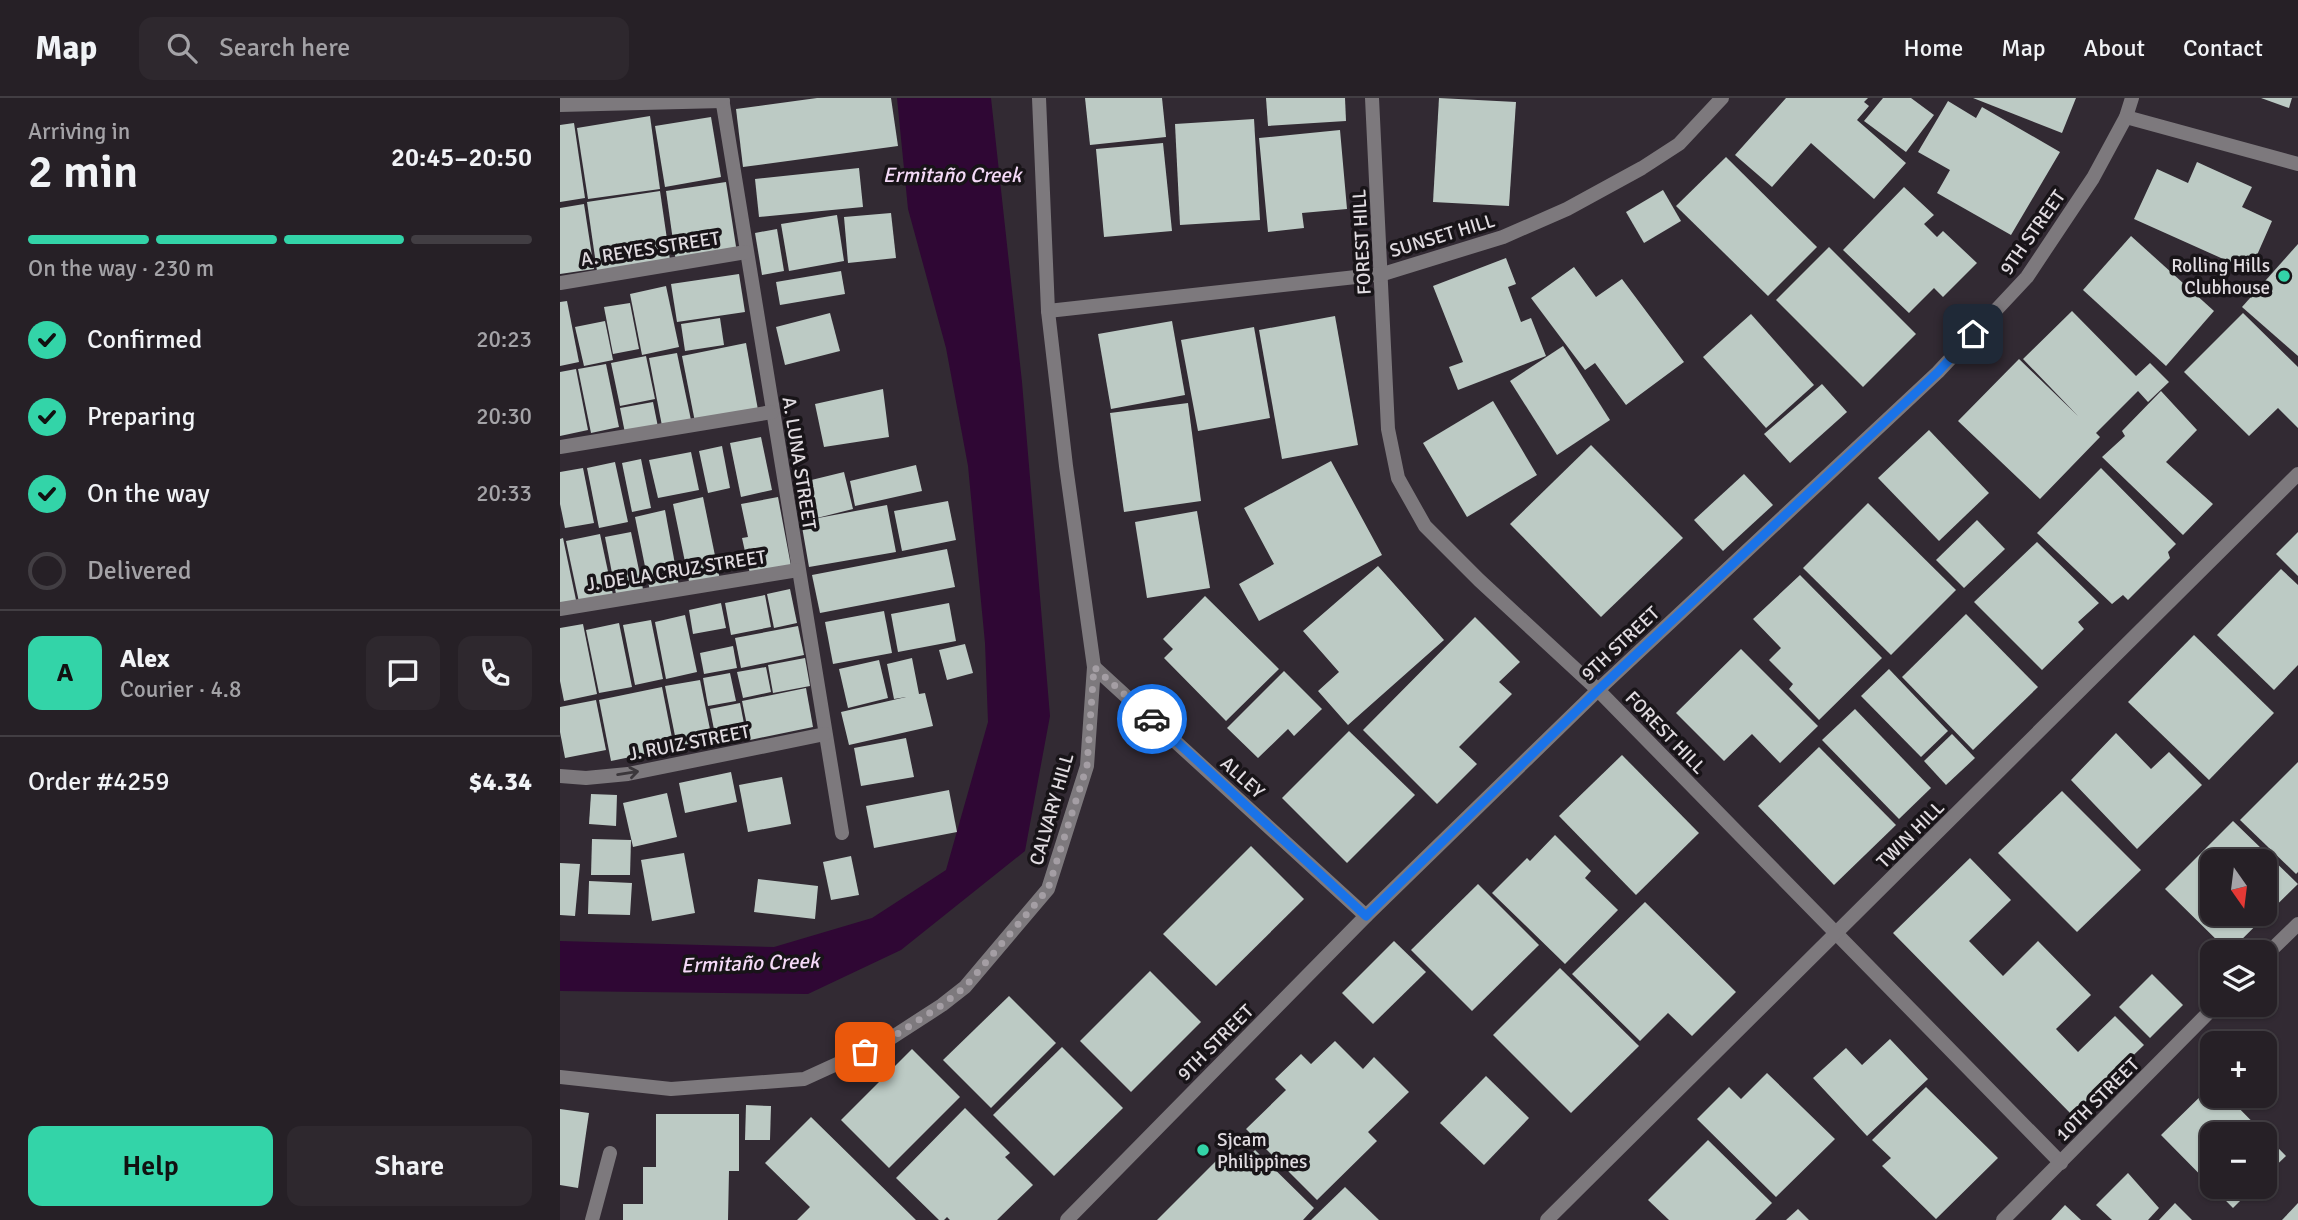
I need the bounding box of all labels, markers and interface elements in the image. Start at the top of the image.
search box [139,17,629,80]
text: Map [35,28,97,69]
icon: search [163,29,201,67]
text: Search here [219,32,350,64]
text: Home [1903,33,1963,63]
text: Map [2001,33,2046,63]
text: About [2084,33,2145,63]
text: Contact [2183,33,2263,63]
text: Arriving in [28,117,130,146]
text: 20:45–20:50 [391,142,532,174]
text: 2 min [28,144,138,200]
water label: Ermitaño Creek [883,162,1024,188]
street label: 9TH STREET [1995,185,2071,280]
street label: FOREST HILL [1347,188,1377,295]
street label: SUNSET HILL [1387,208,1498,263]
street label: A. REYES STREET [579,226,722,272]
text: On the way · 230 m [28,254,214,283]
place label: Rolling Hills Clubhouse [2171,254,2270,300]
marker: Rolling Hills Clubhouse [2276,268,2292,284]
pin [1943,304,2003,364]
icon: home [1954,315,1992,353]
icon: check [28,321,66,359]
text: Confirmed [87,324,202,356]
text: 20:23 [476,325,532,354]
street label: A. LUNA STREET [777,395,821,532]
icon: check [28,398,66,436]
text: Preparing [87,401,195,433]
text: 20:30 [476,402,532,431]
icon: check [28,475,66,513]
text: On the way [87,478,210,510]
text: 20:33 [476,479,532,508]
street label: J. DE LA CRUZ STREET [585,545,768,597]
text: Delivered [87,555,192,587]
street label: 9TH STREET [1577,601,1665,686]
button: chat [366,636,440,710]
button: phone [458,636,532,710]
text: Alex [120,643,170,675]
text: A [57,657,73,689]
text: Courier · 4.8 [120,675,241,704]
courier [1117,684,1187,754]
street label: FOREST HILL [1620,686,1711,779]
icon: car [1133,700,1171,738]
street label: J. RUIZ STREET [626,719,753,767]
street label: CALVARY HILL [1025,750,1079,868]
street label: ALLEY [1215,752,1270,804]
text: Order #4259 [28,766,169,798]
text: $4.34 [468,766,532,798]
one-way arrow [616,767,639,780]
street label: TWIN HILL [1872,796,1950,874]
north arrow [2200,849,2277,926]
map controls [2200,849,2277,1199]
button: layers [2200,940,2277,1017]
water label: Ermitaño Creek [680,948,822,978]
street label: 9TH STREET [1172,999,1259,1086]
pin [835,1022,895,1082]
button: + [2200,1031,2277,1108]
icon: bag [846,1033,884,1071]
street label: 10TH STREET [2051,1052,2145,1147]
button: − [2200,1122,2277,1199]
button: Help [28,1126,273,1206]
button: Share [287,1126,532,1206]
place label: Sjcam Philippines [1217,1128,1307,1174]
marker: Sjcam Philippines [1195,1142,1211,1158]

